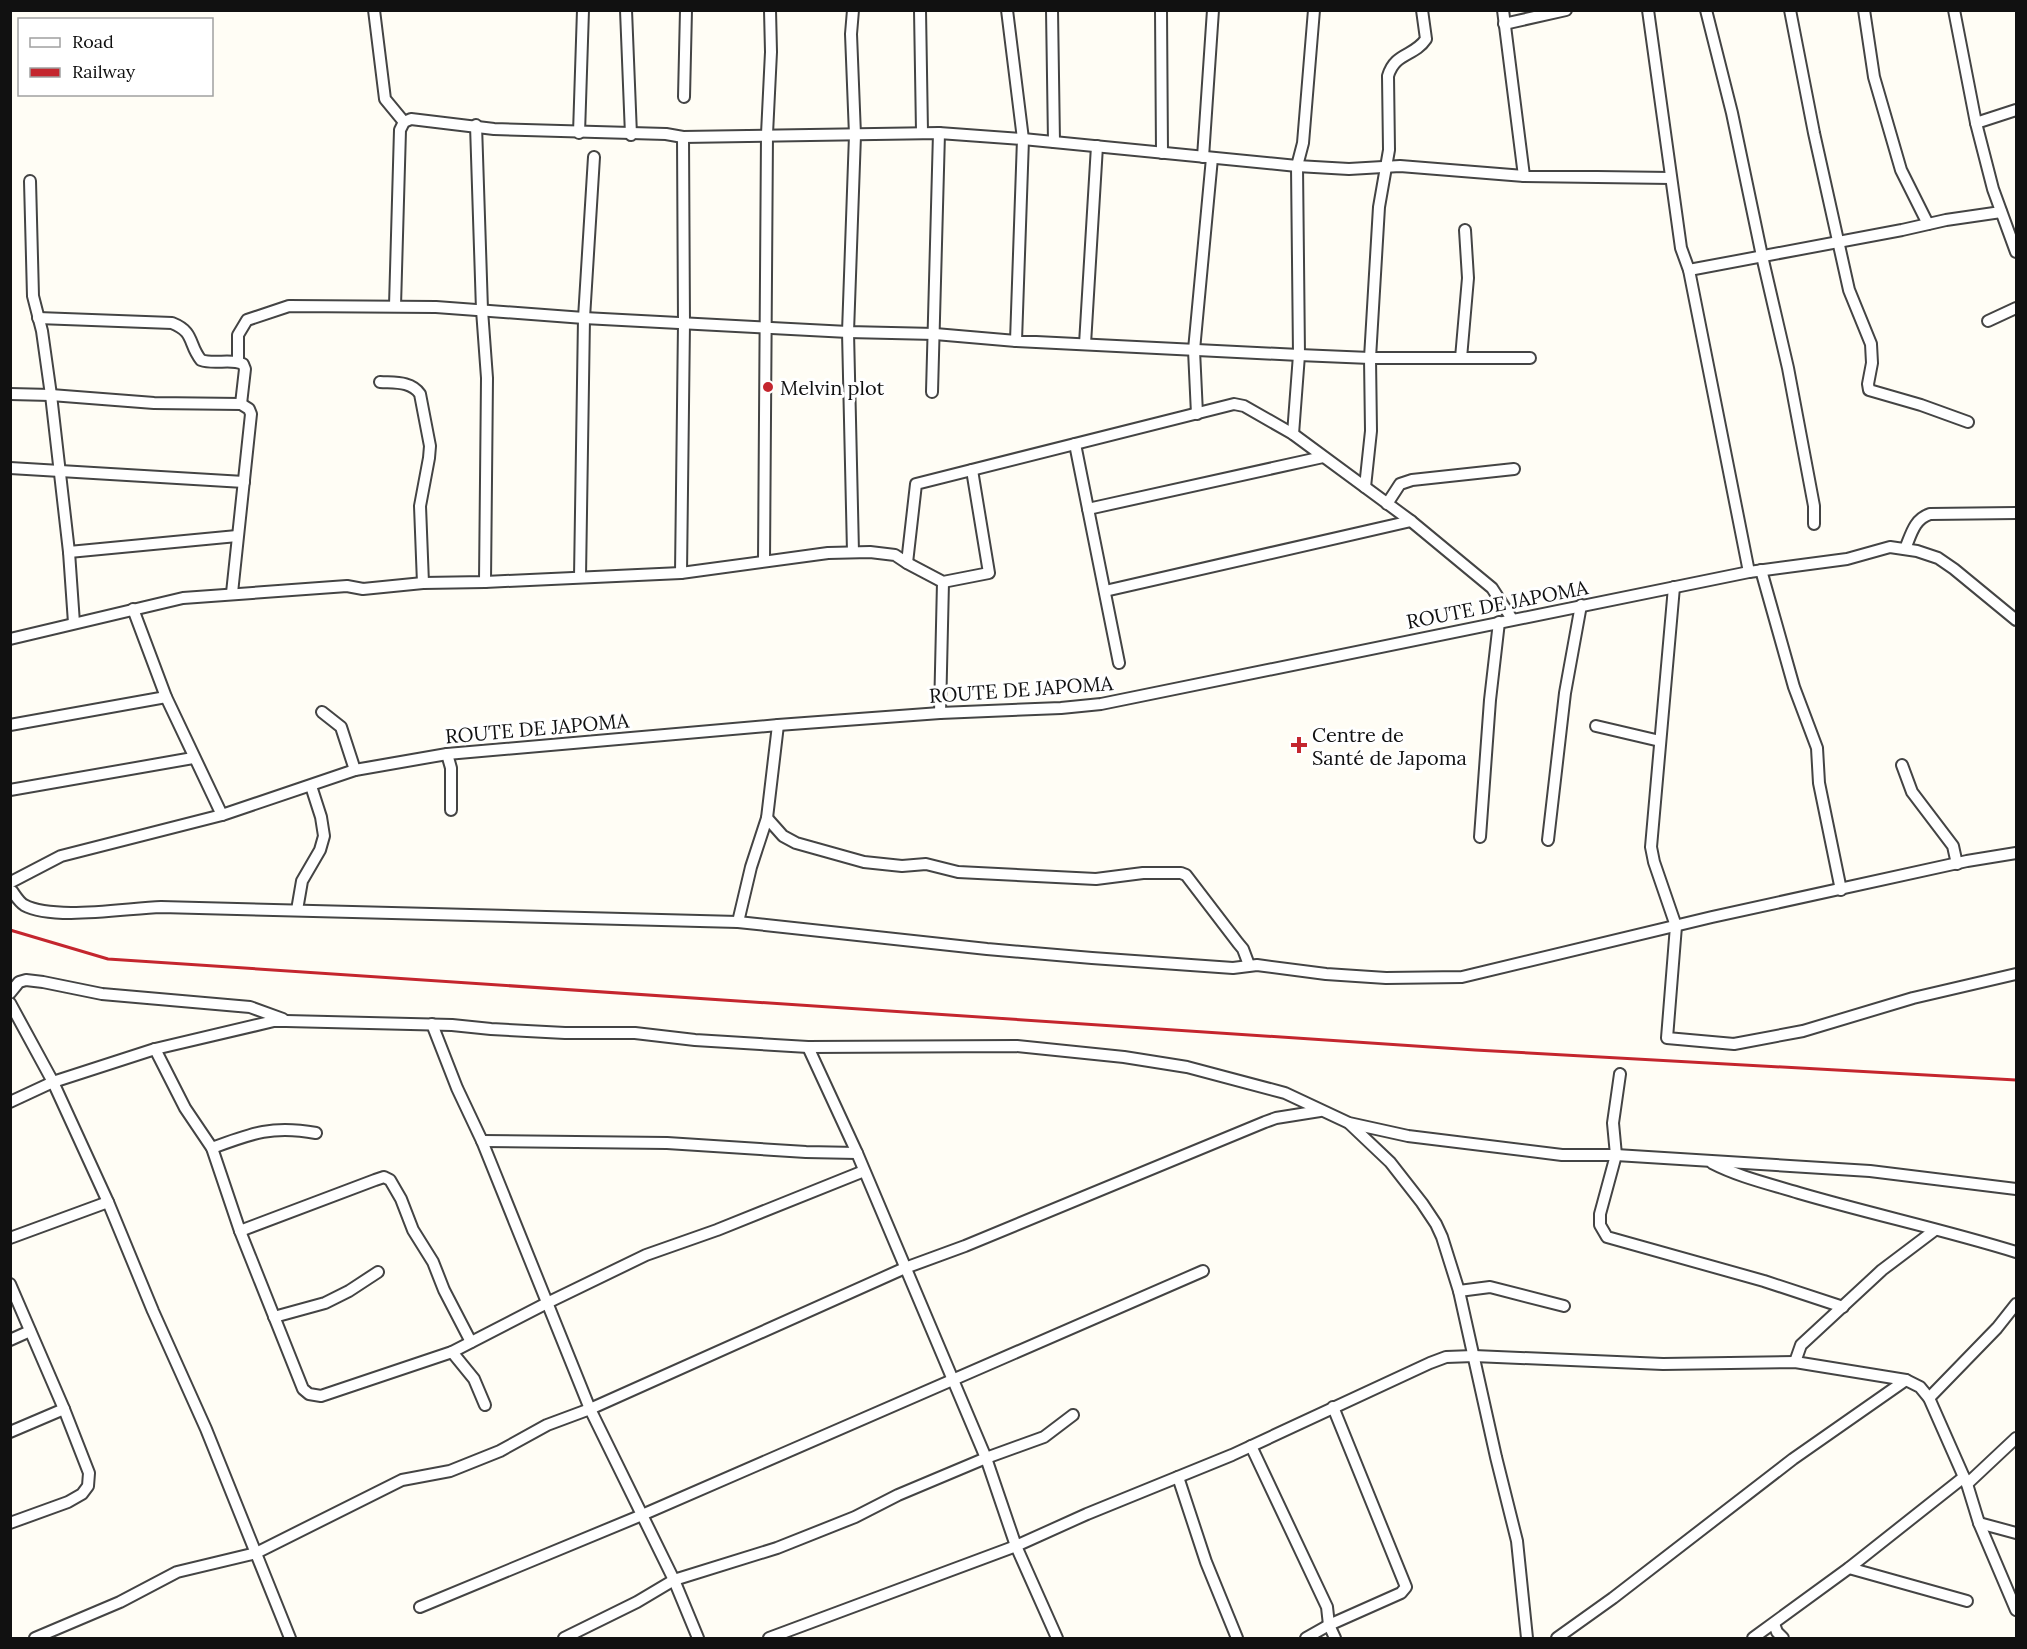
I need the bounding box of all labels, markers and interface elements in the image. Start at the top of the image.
legend [18,18,213,96]
text: Road [72,30,114,53]
text: Railway [72,60,136,83]
place label: Melvin plot [780,375,885,400]
marker: Melvin plot [761,380,775,394]
street label: ROUTE DE JAPOMA [1404,574,1590,634]
street label: ROUTE DE JAPOMA [928,670,1114,708]
street label: ROUTE DE JAPOMA [444,707,630,748]
place label: Centre de Santé de Japoma [1312,722,1467,770]
marker: Centre de Santé de Japoma [1290,736,1308,754]

